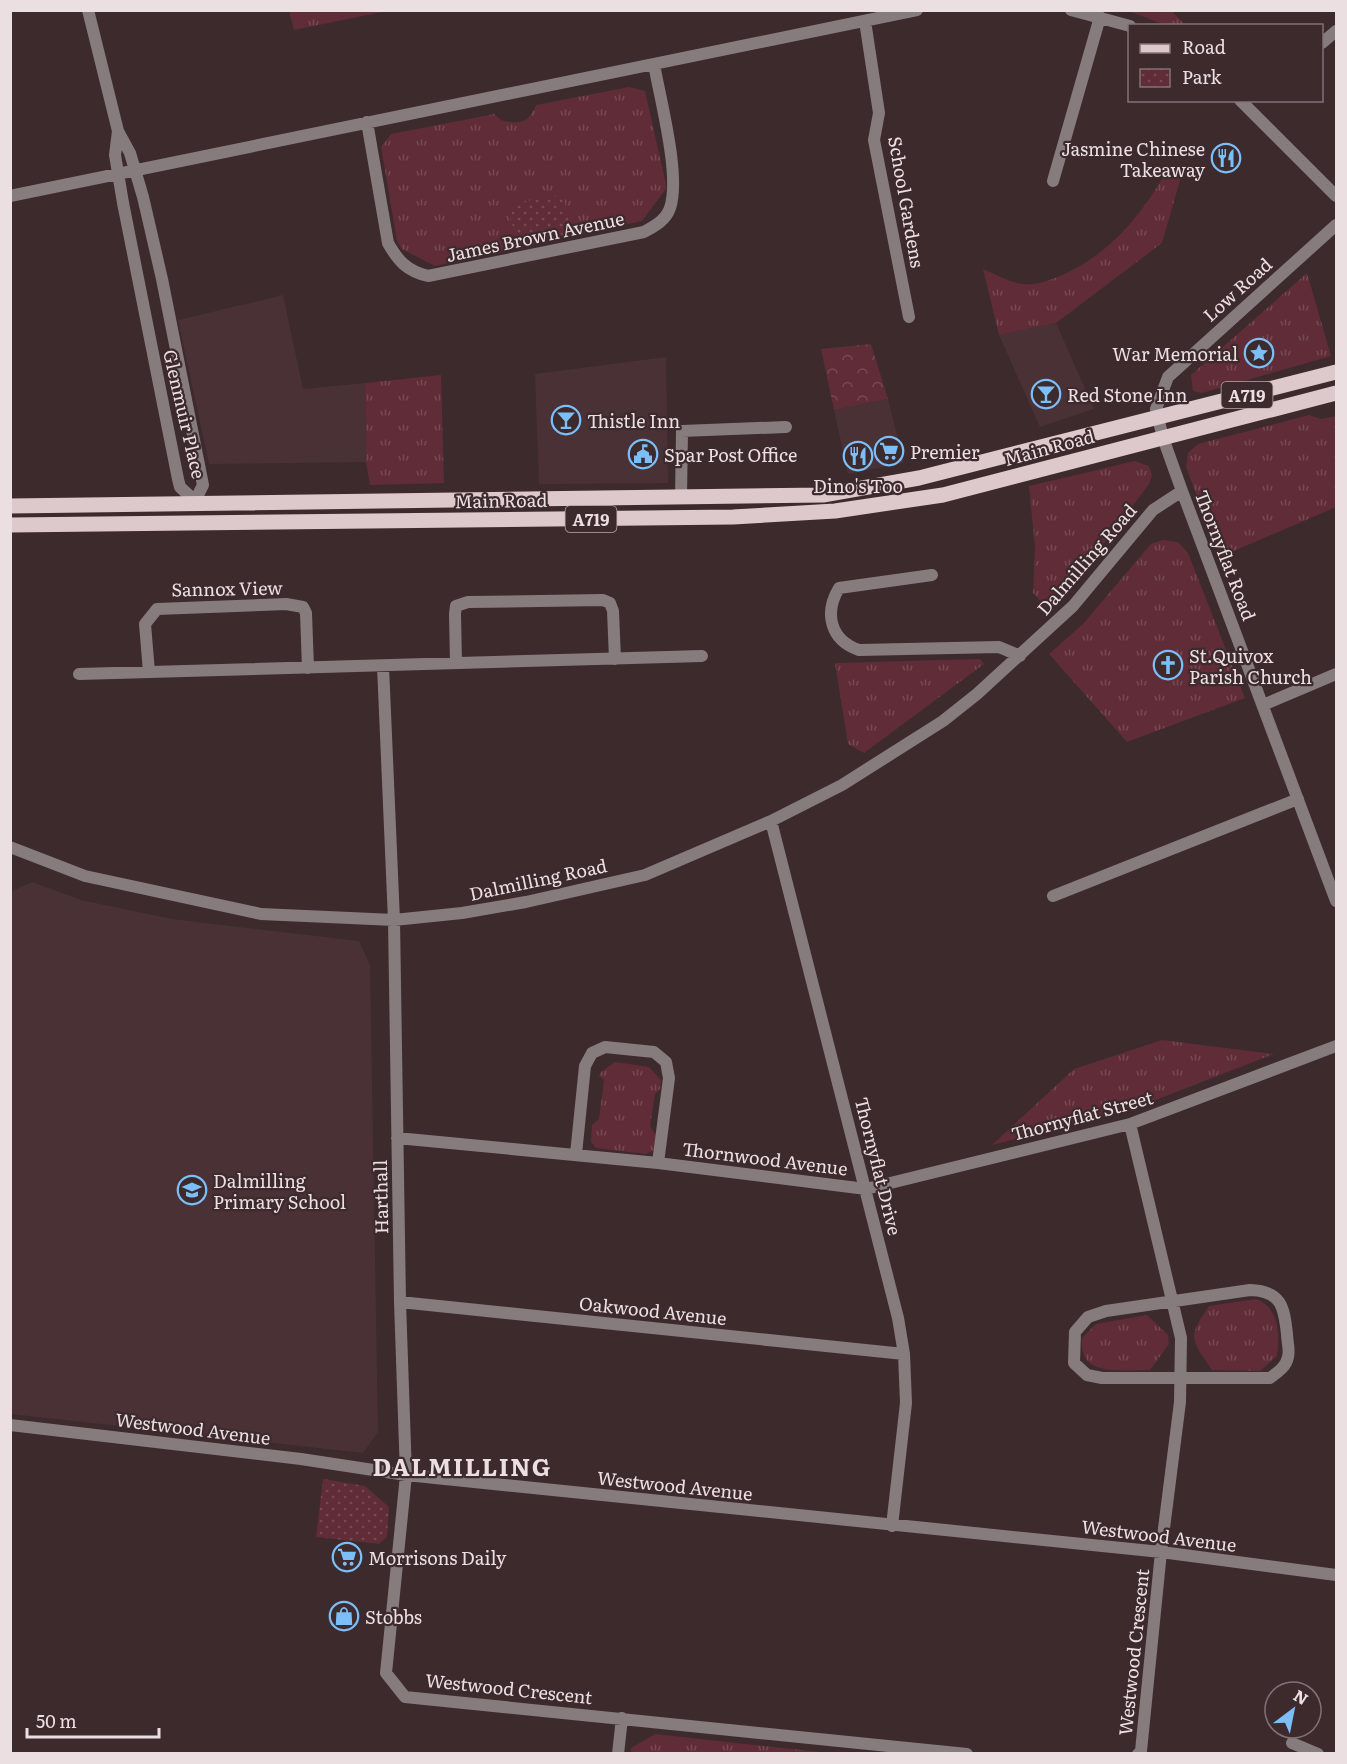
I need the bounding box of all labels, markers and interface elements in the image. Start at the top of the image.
legend [1128,24,1323,102]
text: Road [1182,33,1226,60]
text: Park [1182,63,1223,90]
street label: School Gardens [882,134,932,270]
place label: Jasmine Chinese Takeaway [1061,135,1206,183]
restaurant icon: Jasmine Chinese Takeaway [1210,142,1242,174]
street label: James Brown Avenue [443,204,627,268]
street label: Low Road [1197,251,1277,327]
place icon: War Memorial [1243,337,1275,369]
place label: War Memorial [1112,340,1238,367]
street label: Glenmuir Place [157,347,213,481]
bar icon: Red Stone Inn [1030,378,1062,410]
place label: Red Stone Inn [1067,381,1187,408]
road number: A719 [1222,382,1272,408]
bar icon: Thistle Inn [550,404,582,436]
place label: Thistle Inn [587,407,680,434]
street label: Main Road [1001,422,1097,472]
supermarket icon: Premier [873,435,905,467]
public building icon: Spar Post Office [627,438,659,470]
place label: Premier [910,438,980,465]
restaurant icon: Dino's Too [842,440,874,472]
place label: Spar Post Office [664,441,797,468]
place label: Dino's Too [813,472,903,499]
street label: Main Road [454,486,548,514]
street label: Thornyflat Road [1189,486,1263,624]
street label: Dalmilling Road [1030,497,1142,621]
road number: A719 [566,506,616,532]
street label: Sannox View [171,574,283,602]
place label: St.Quivox Parish Church [1189,642,1312,690]
church icon: St.Quivox Parish Church [1152,649,1184,681]
street label: Dalmilling Road [467,851,609,907]
street label: Thornyflat Street [1008,1083,1157,1147]
street label: Thornyflat Drive [849,1094,909,1238]
street label: Thornwood Avenue [681,1134,849,1182]
street label: Harthall [366,1160,394,1234]
place label: Dalmilling Primary School [213,1167,346,1215]
school or university icon: Dalmilling Primary School [176,1174,208,1206]
street label: Oakwood Avenue [578,1289,728,1331]
street label: Westwood Avenue [114,1405,272,1451]
district label: DALMILLING [372,1448,552,1483]
street label: Westwood Avenue [596,1463,754,1507]
street label: Westwood Avenue [1080,1512,1238,1558]
supermarket icon: Morrisons Daily [331,1541,363,1573]
place label: Morrisons Daily [368,1544,507,1571]
street label: Westwood Crescent [1111,1566,1155,1737]
shop icon: Stobbs [328,1600,360,1632]
place label: Stobbs [365,1603,422,1630]
street label: Westwood Crescent [424,1666,595,1710]
north arrow [1263,1680,1323,1740]
text: N [1289,1683,1314,1710]
scale bar [27,1701,159,1739]
text: 50 m [36,1707,77,1734]

